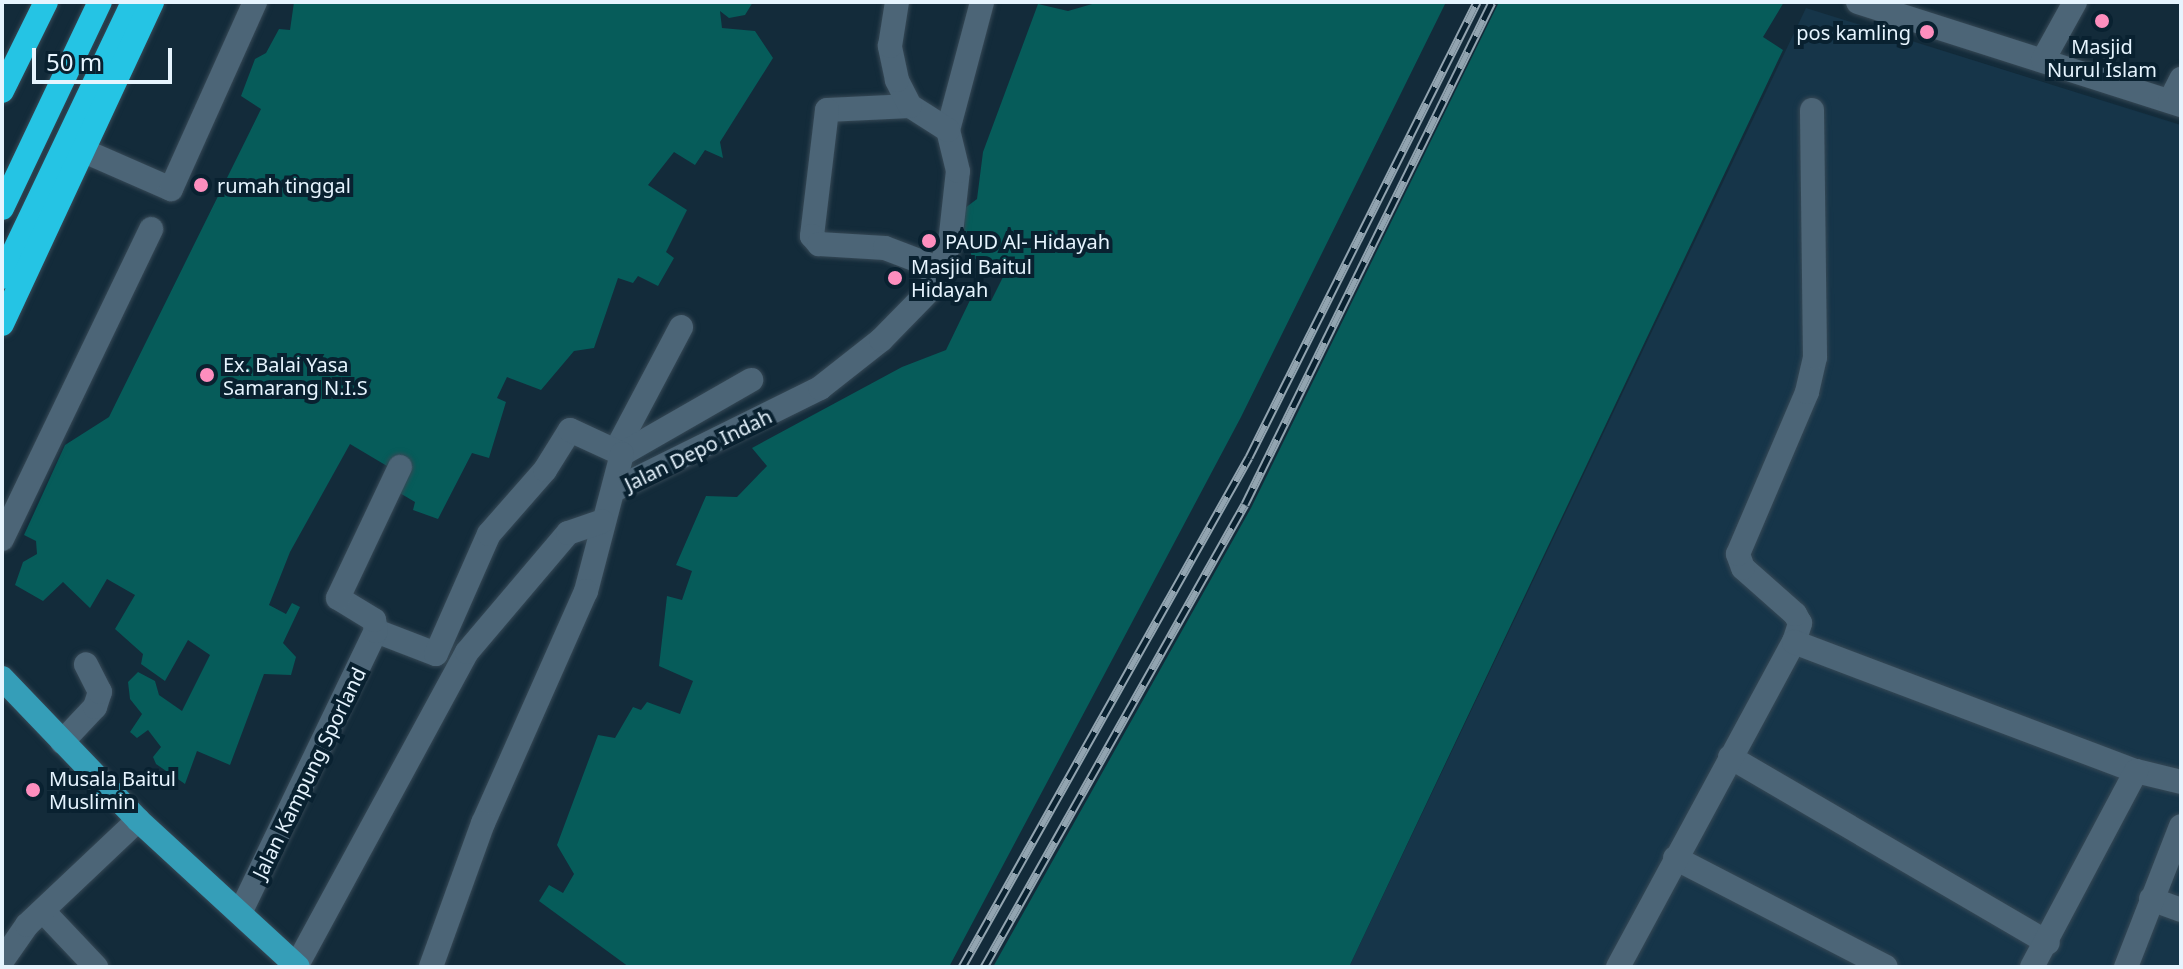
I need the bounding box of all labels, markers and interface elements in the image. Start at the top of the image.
marker: Masjid Nurul Islam [2093,12,2111,30]
place label: pos kamling [1796,20,1911,44]
marker: pos kamling [1918,23,1936,41]
scale bar [36,32,176,82]
place label: Masjid Nurul Islam [2047,34,2157,81]
text: 50 m [46,45,102,78]
place label: rumah tinggal [217,173,351,197]
marker: rumah tinggal [192,176,210,194]
place label: PAUD Al- Hidayah [945,229,1110,253]
marker: PAUD Al- Hidayah [920,232,938,250]
place label: Masjid Baitul Hidayah [911,254,1032,301]
marker: Masjid Baitul Hidayah [886,269,904,287]
place label: Ex. Balai Yasa Samarang N.I.S [223,352,368,399]
marker: Ex. Balai Yasa Samarang N.I.S [198,366,216,384]
street label: Jalan Depo Indah [620,404,776,496]
street label: Jalan Kampung Sporland [247,663,371,883]
place label: Musala Baitul Muslimin [49,766,176,813]
marker: Musala Baitul Muslimin [24,781,42,799]

